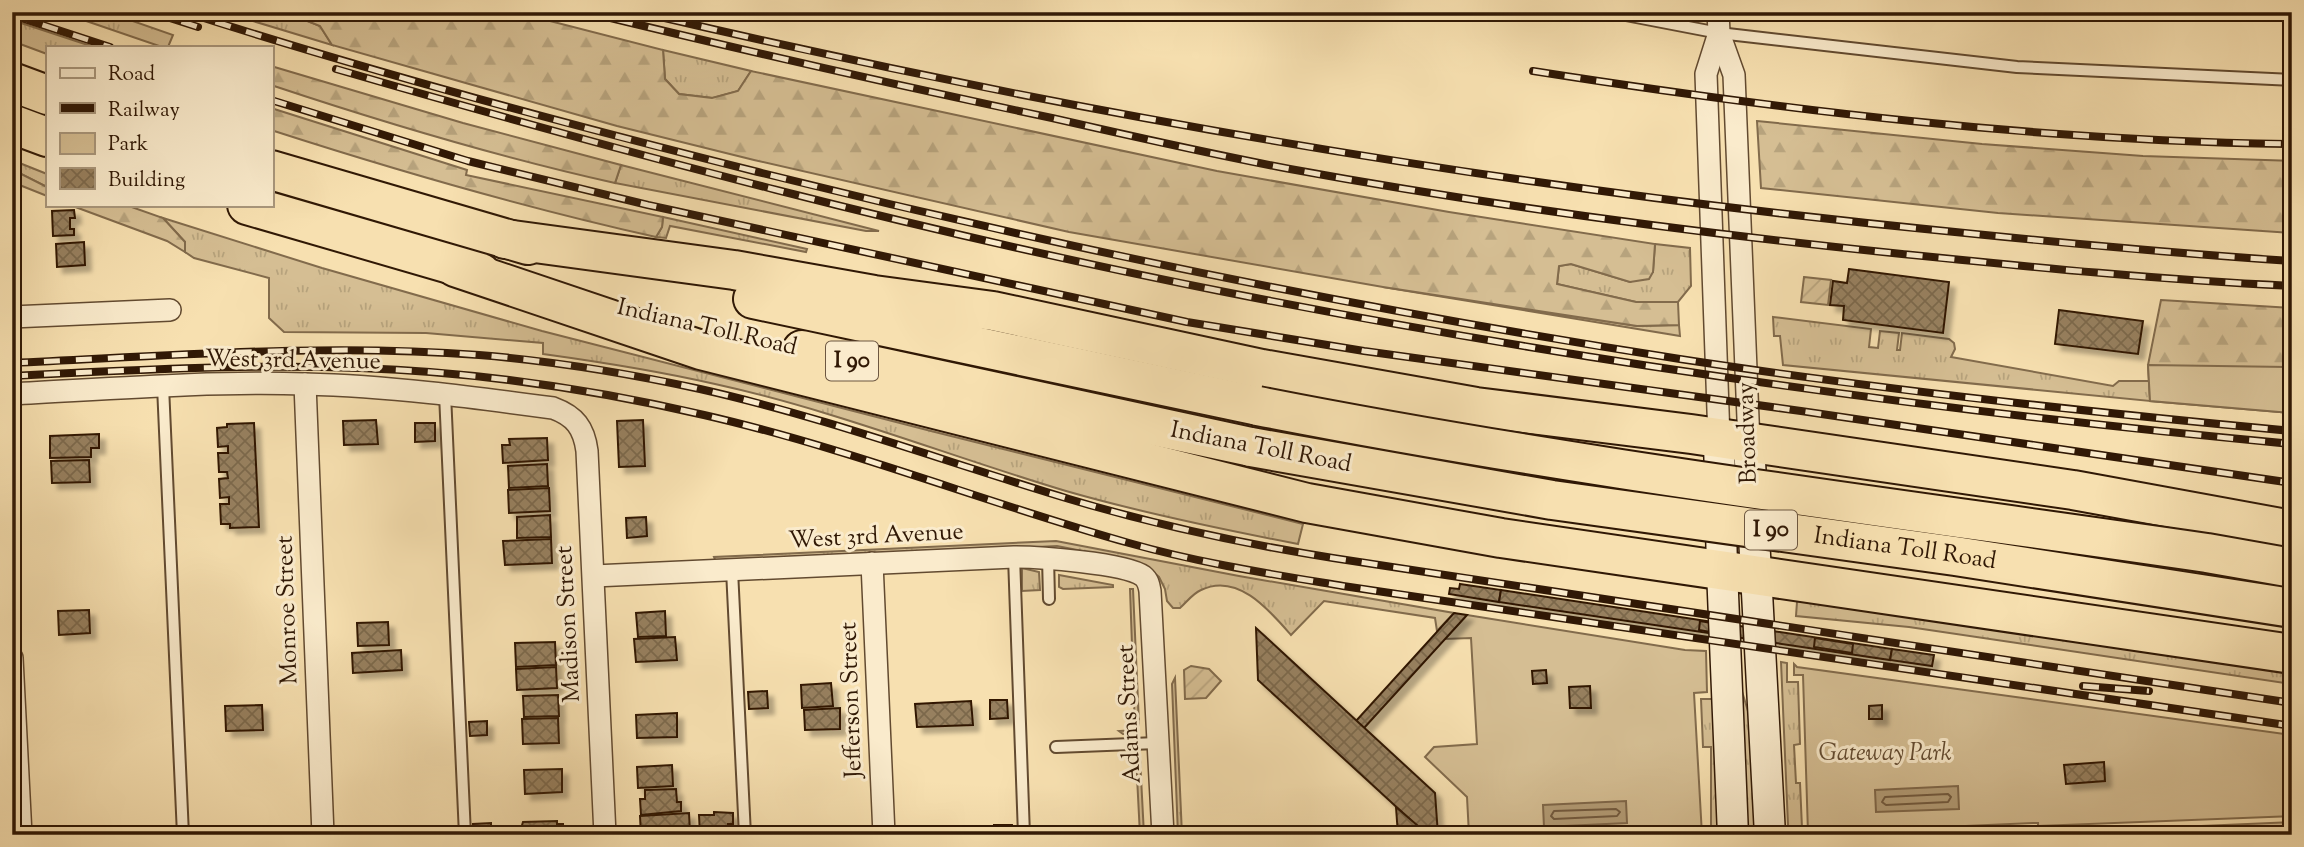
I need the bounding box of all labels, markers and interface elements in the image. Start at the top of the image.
legend [46,46,273,206]
text: Road [108,60,155,90]
text: Railway [108,96,180,126]
text: Park [108,130,149,160]
text: Building [108,166,185,196]
street label: Indiana Toll Road [614,291,801,365]
street label: West 3rd Avenue [205,342,381,380]
road number: I 90 [826,342,878,380]
street label: Broadway [1729,381,1767,485]
street label: Indiana Toll Road [1168,414,1355,482]
road number: I 90 [1745,510,1797,550]
street label: West 3rd Avenue [787,515,965,559]
street label: Indiana Toll Road [1812,520,1999,579]
street label: Monroe Street [268,535,308,685]
street label: Madison Street [548,545,590,703]
street label: Jefferson Street [832,621,872,781]
street label: Adams Street [1109,644,1151,784]
park label: Gateway Park [1818,737,1952,771]

